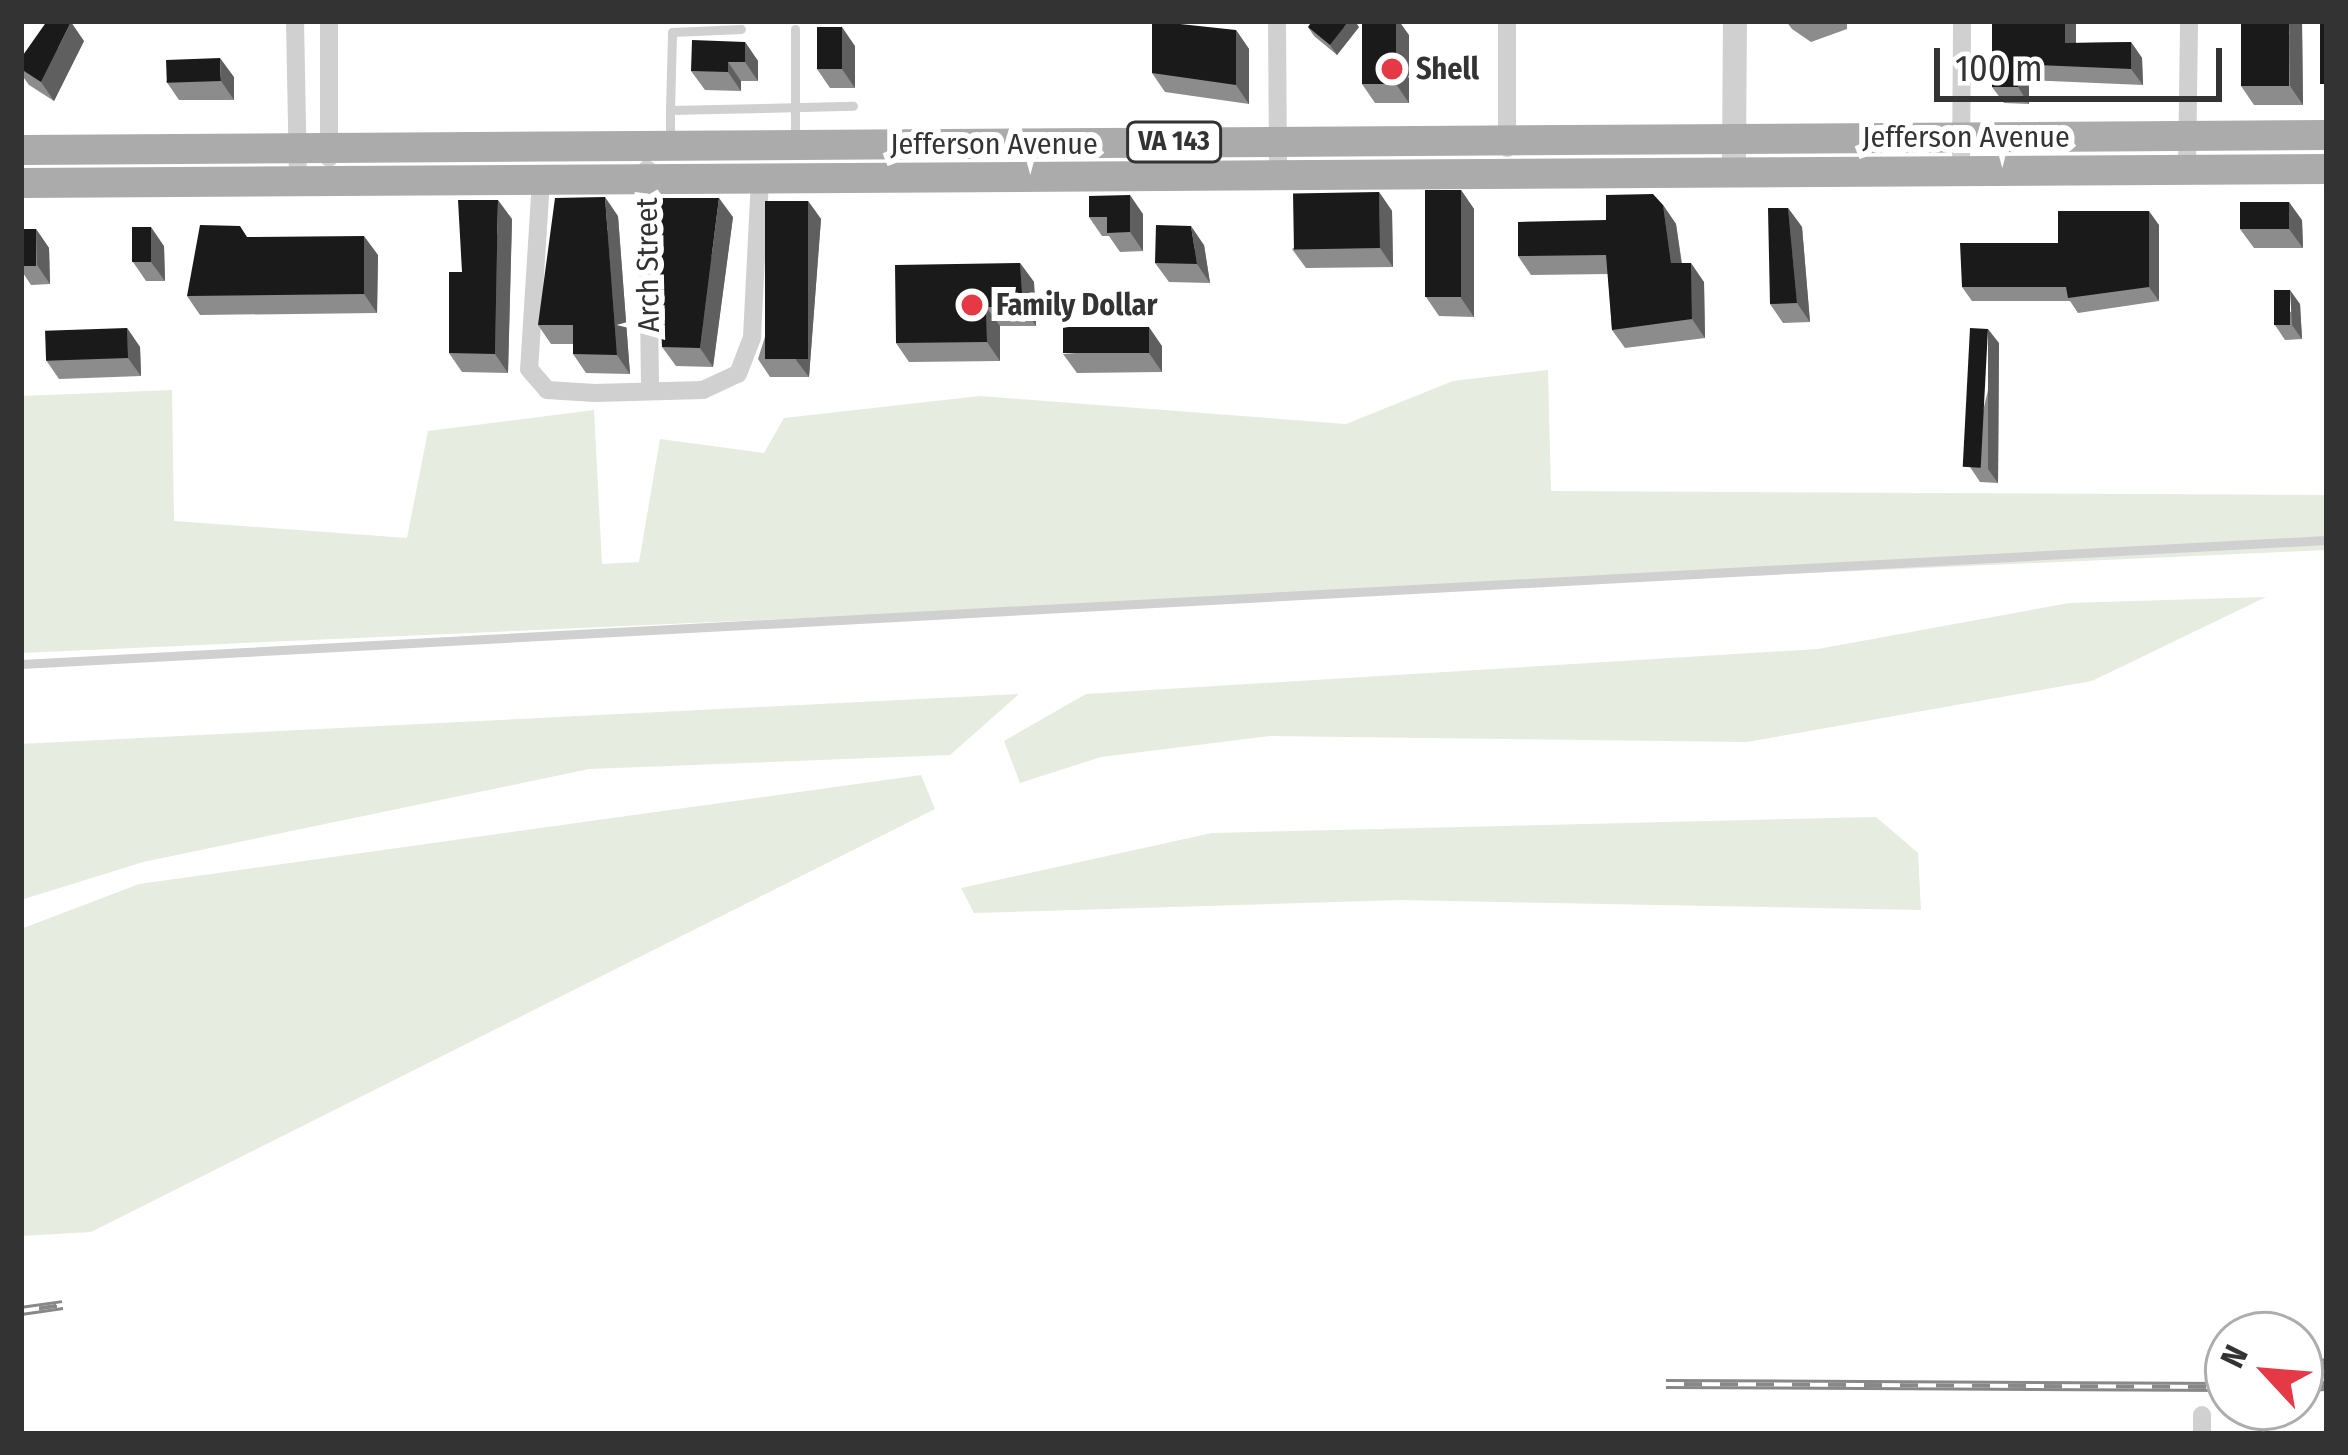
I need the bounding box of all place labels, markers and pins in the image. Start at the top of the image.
place label: Shell [1416,51,1479,87]
marker: Shell [1379,56,1405,82]
place label: Family Dollar [996,287,1157,323]
marker: Family Dollar [959,292,985,318]

